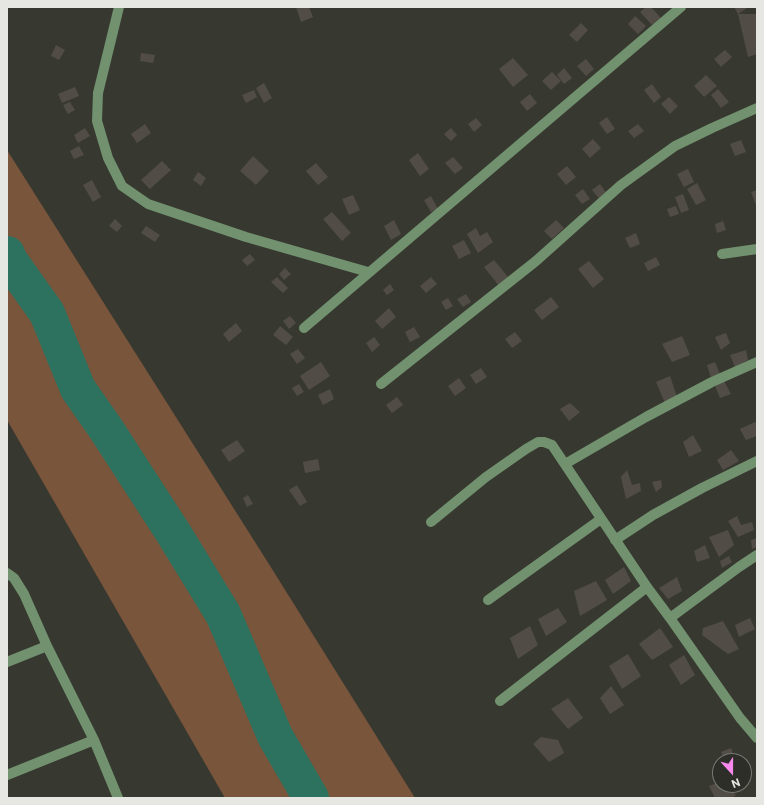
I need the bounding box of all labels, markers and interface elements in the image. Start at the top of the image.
north arrow [712,753,752,793]
text: N [730,776,742,791]

